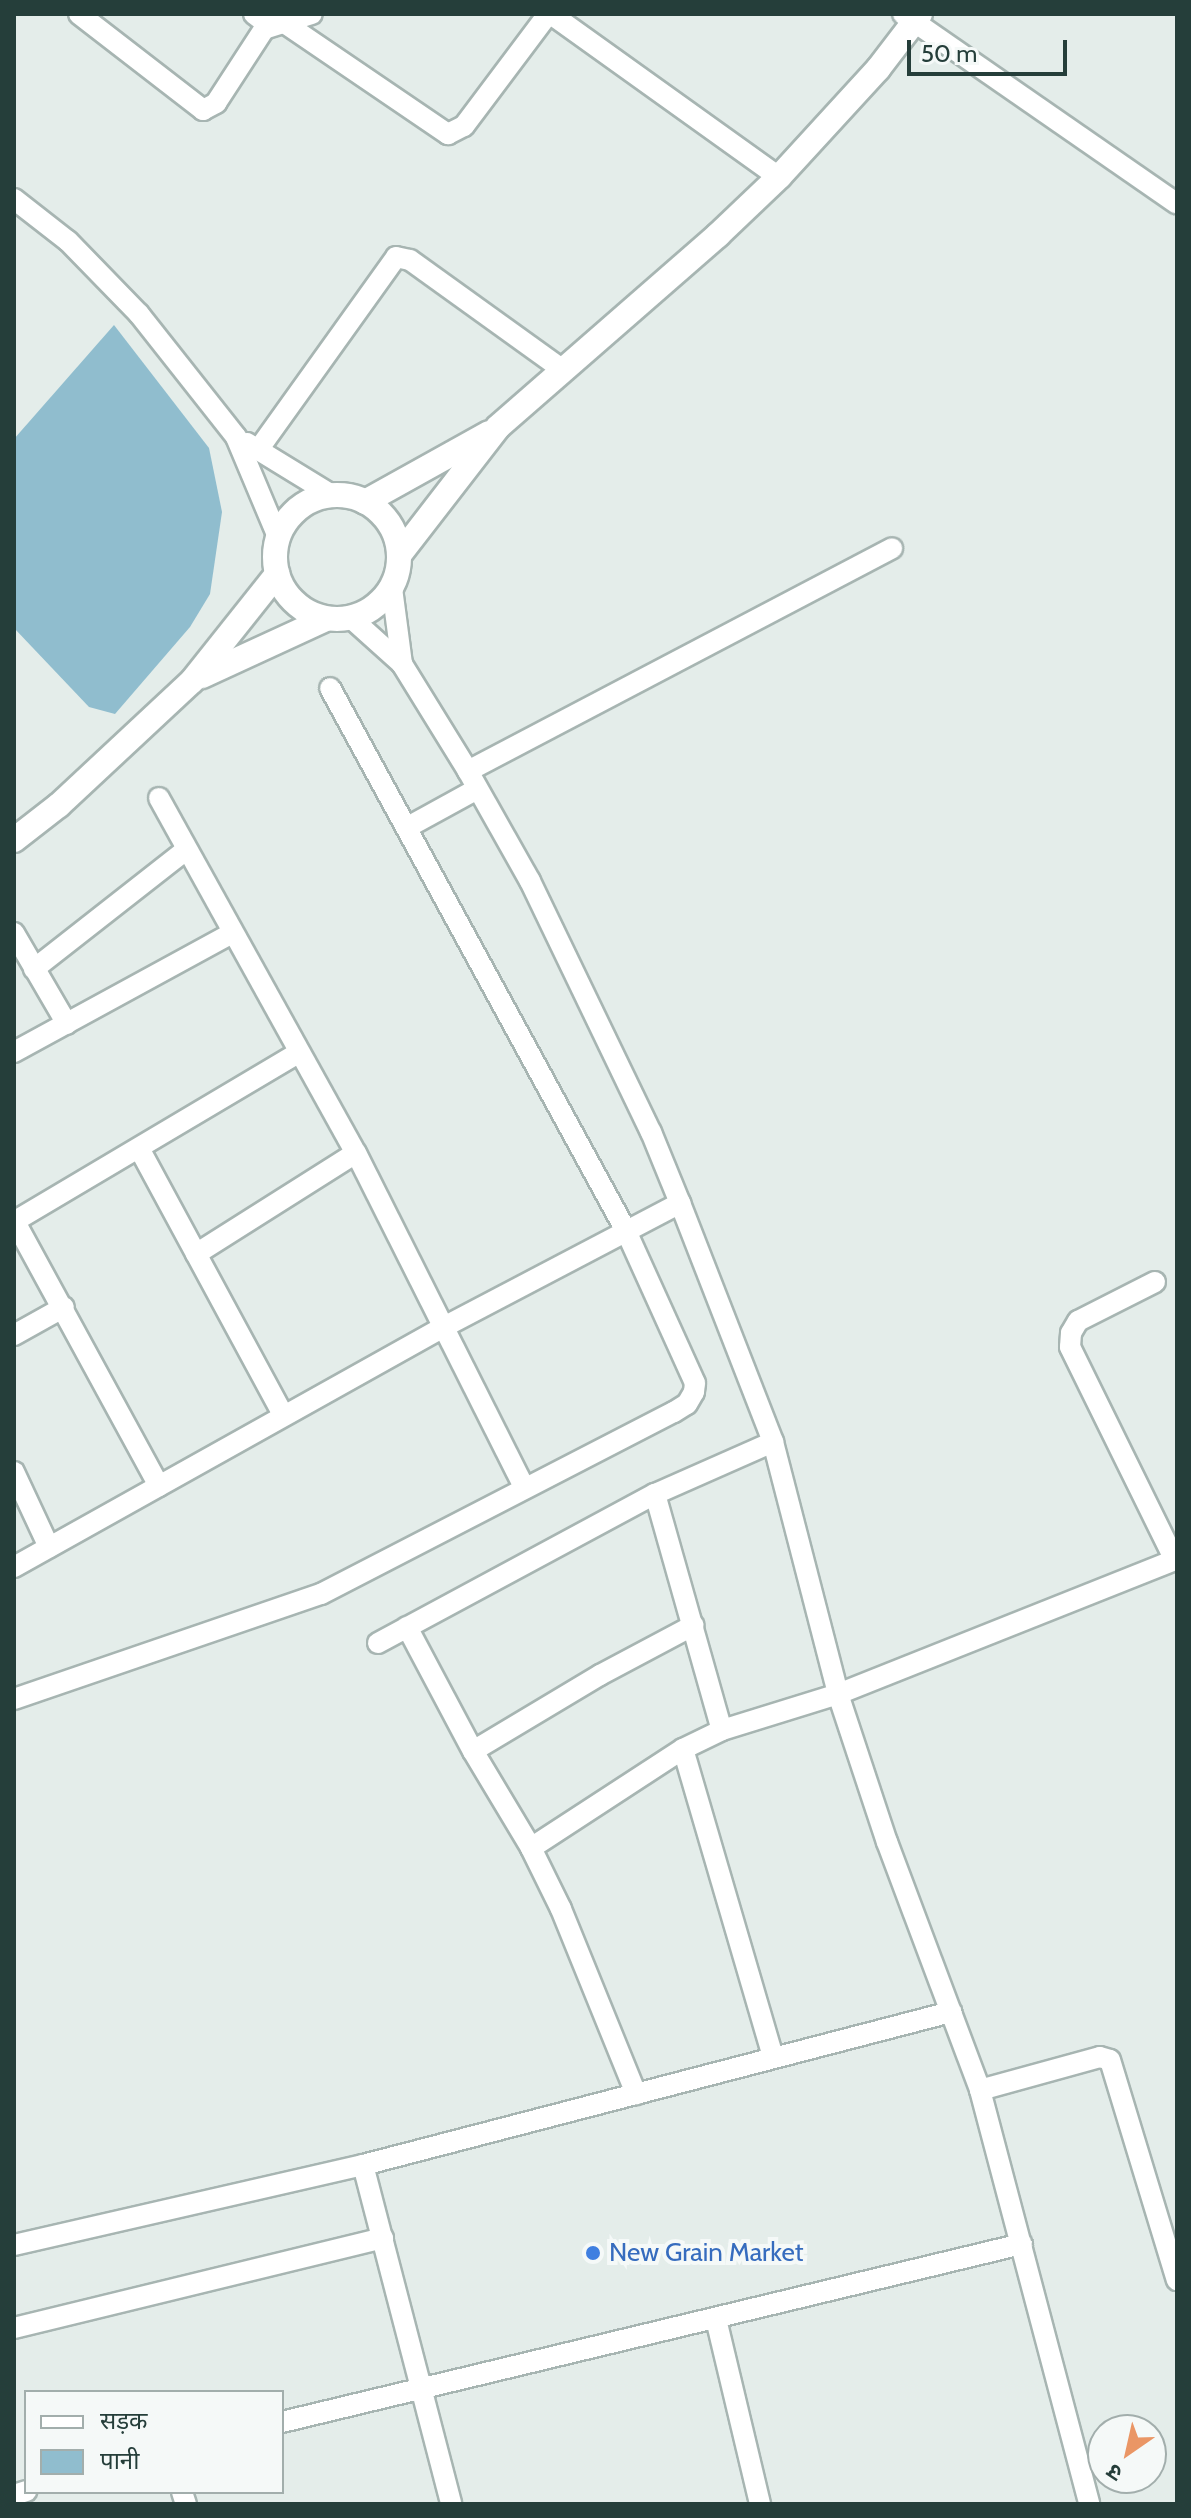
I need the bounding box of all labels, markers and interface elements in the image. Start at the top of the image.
scale bar [911,24,1071,74]
text: 50 m [921,39,977,68]
place label: New Grain Market [609,2237,803,2269]
marker: New Grain Market [584,2244,602,2262]
legend [24,2390,284,2494]
text: सड़क [100,2406,148,2435]
north arrow [1087,2414,1167,2494]
text: पानी [100,2446,139,2475]
text: उ [1102,2458,1127,2487]

